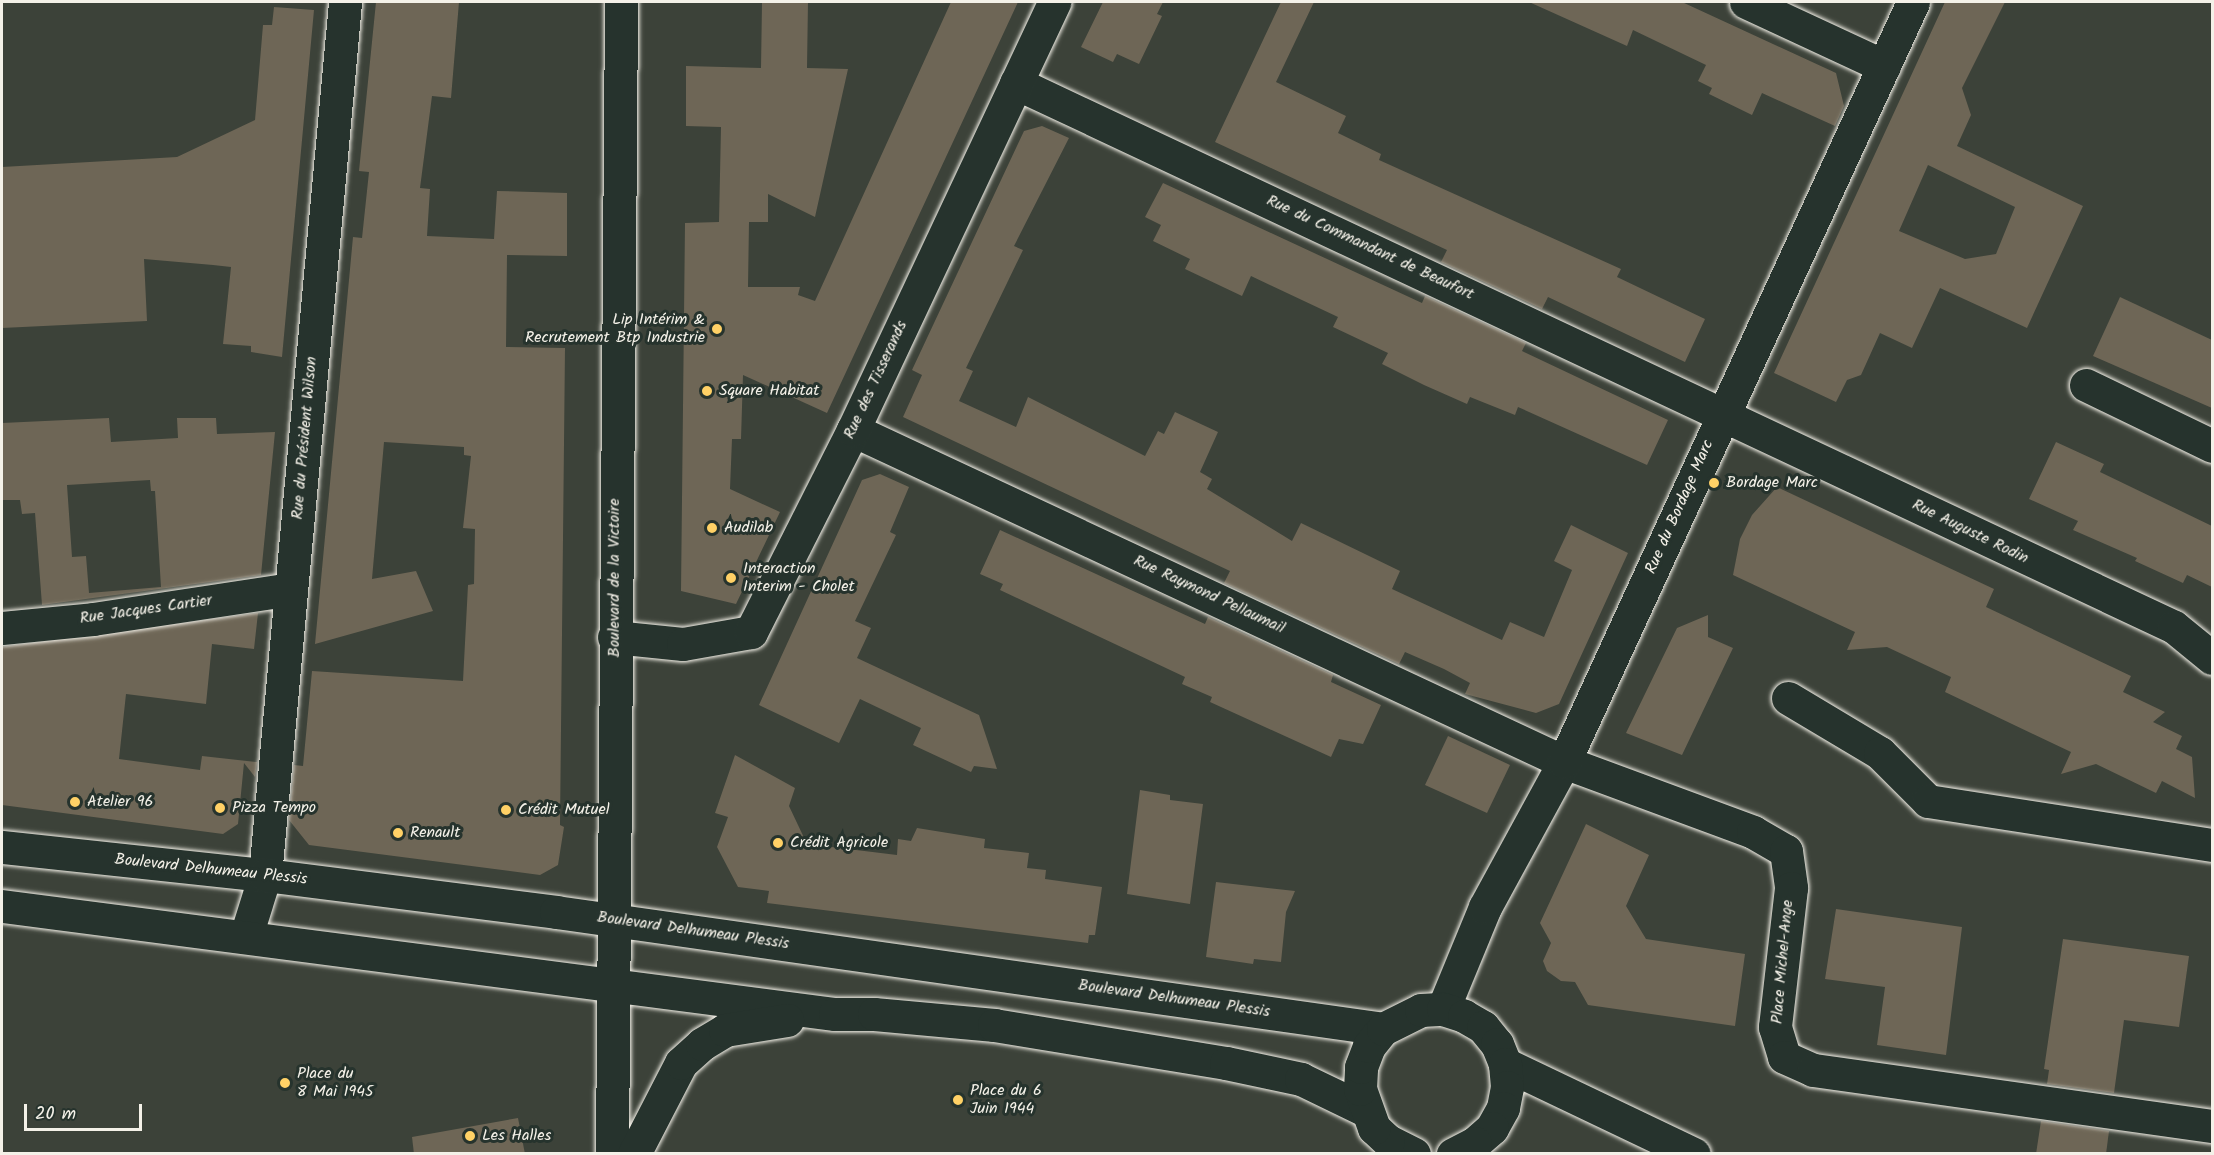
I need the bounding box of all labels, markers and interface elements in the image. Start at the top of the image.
street label: Rue du Commandant de Beaufort [1263,191,1477,305]
place label: Lip Intérim & Recrutement Btp Industrie [525,310,705,348]
street label: Rue des Tisserands [840,318,912,442]
marker: Lip Intérim & Recrutement Btp Industrie [710,322,724,336]
street label: Rue du Président Wilson [288,356,322,520]
place label: Square Habitat [719,381,820,401]
marker: Square Habitat [700,384,714,398]
street label: Rue du Bordage Marc [1642,437,1718,577]
place label: Bordage Marc [1726,473,1818,493]
marker: Bordage Marc [1707,476,1721,490]
street label: Rue Auguste Rodin [1909,496,2031,568]
street label: Boulevard de la Victoire [605,499,625,657]
place label: Audilab [724,518,773,538]
marker: Audilab [705,521,719,535]
street label: Rue Raymond Pellaumail [1130,551,1288,639]
place label: Interaction Interim - Cholet [743,559,855,597]
marker: Interaction Interim - Cholet [724,571,738,585]
street label: Rue Jacques Cartier [79,591,213,629]
place label: Atelier 96 [87,792,153,812]
marker: Atelier 96 [68,795,82,809]
place label: Pizza Tempo [232,798,316,818]
place label: Crédit Mutuel [518,800,610,820]
marker: Pizza Tempo [213,801,227,815]
marker: Crédit Mutuel [499,803,513,817]
place label: Renault [410,823,460,843]
marker: Renault [391,826,405,840]
place label: Crédit Agricole [790,833,888,853]
marker: Crédit Agricole [771,836,785,850]
street label: Boulevard Delhumeau Plessis [114,850,308,890]
street label: Place Michel-Ange [1768,899,1798,1025]
street label: Boulevard Delhumeau Plessis [596,908,790,954]
street label: Boulevard Delhumeau Plessis [1077,976,1271,1022]
place label: Place du 8 Mai 1945 [297,1064,374,1102]
marker: Place du 8 Mai 1945 [278,1076,292,1090]
place label: Place du 6 Juin 1944 [970,1081,1042,1119]
scale bar [27,1092,146,1130]
marker: Place du 6 Juin 1944 [951,1093,965,1107]
text: 20 m [35,1100,76,1129]
place label: Les Halles [482,1126,551,1146]
marker: Les Halles [463,1129,477,1143]

